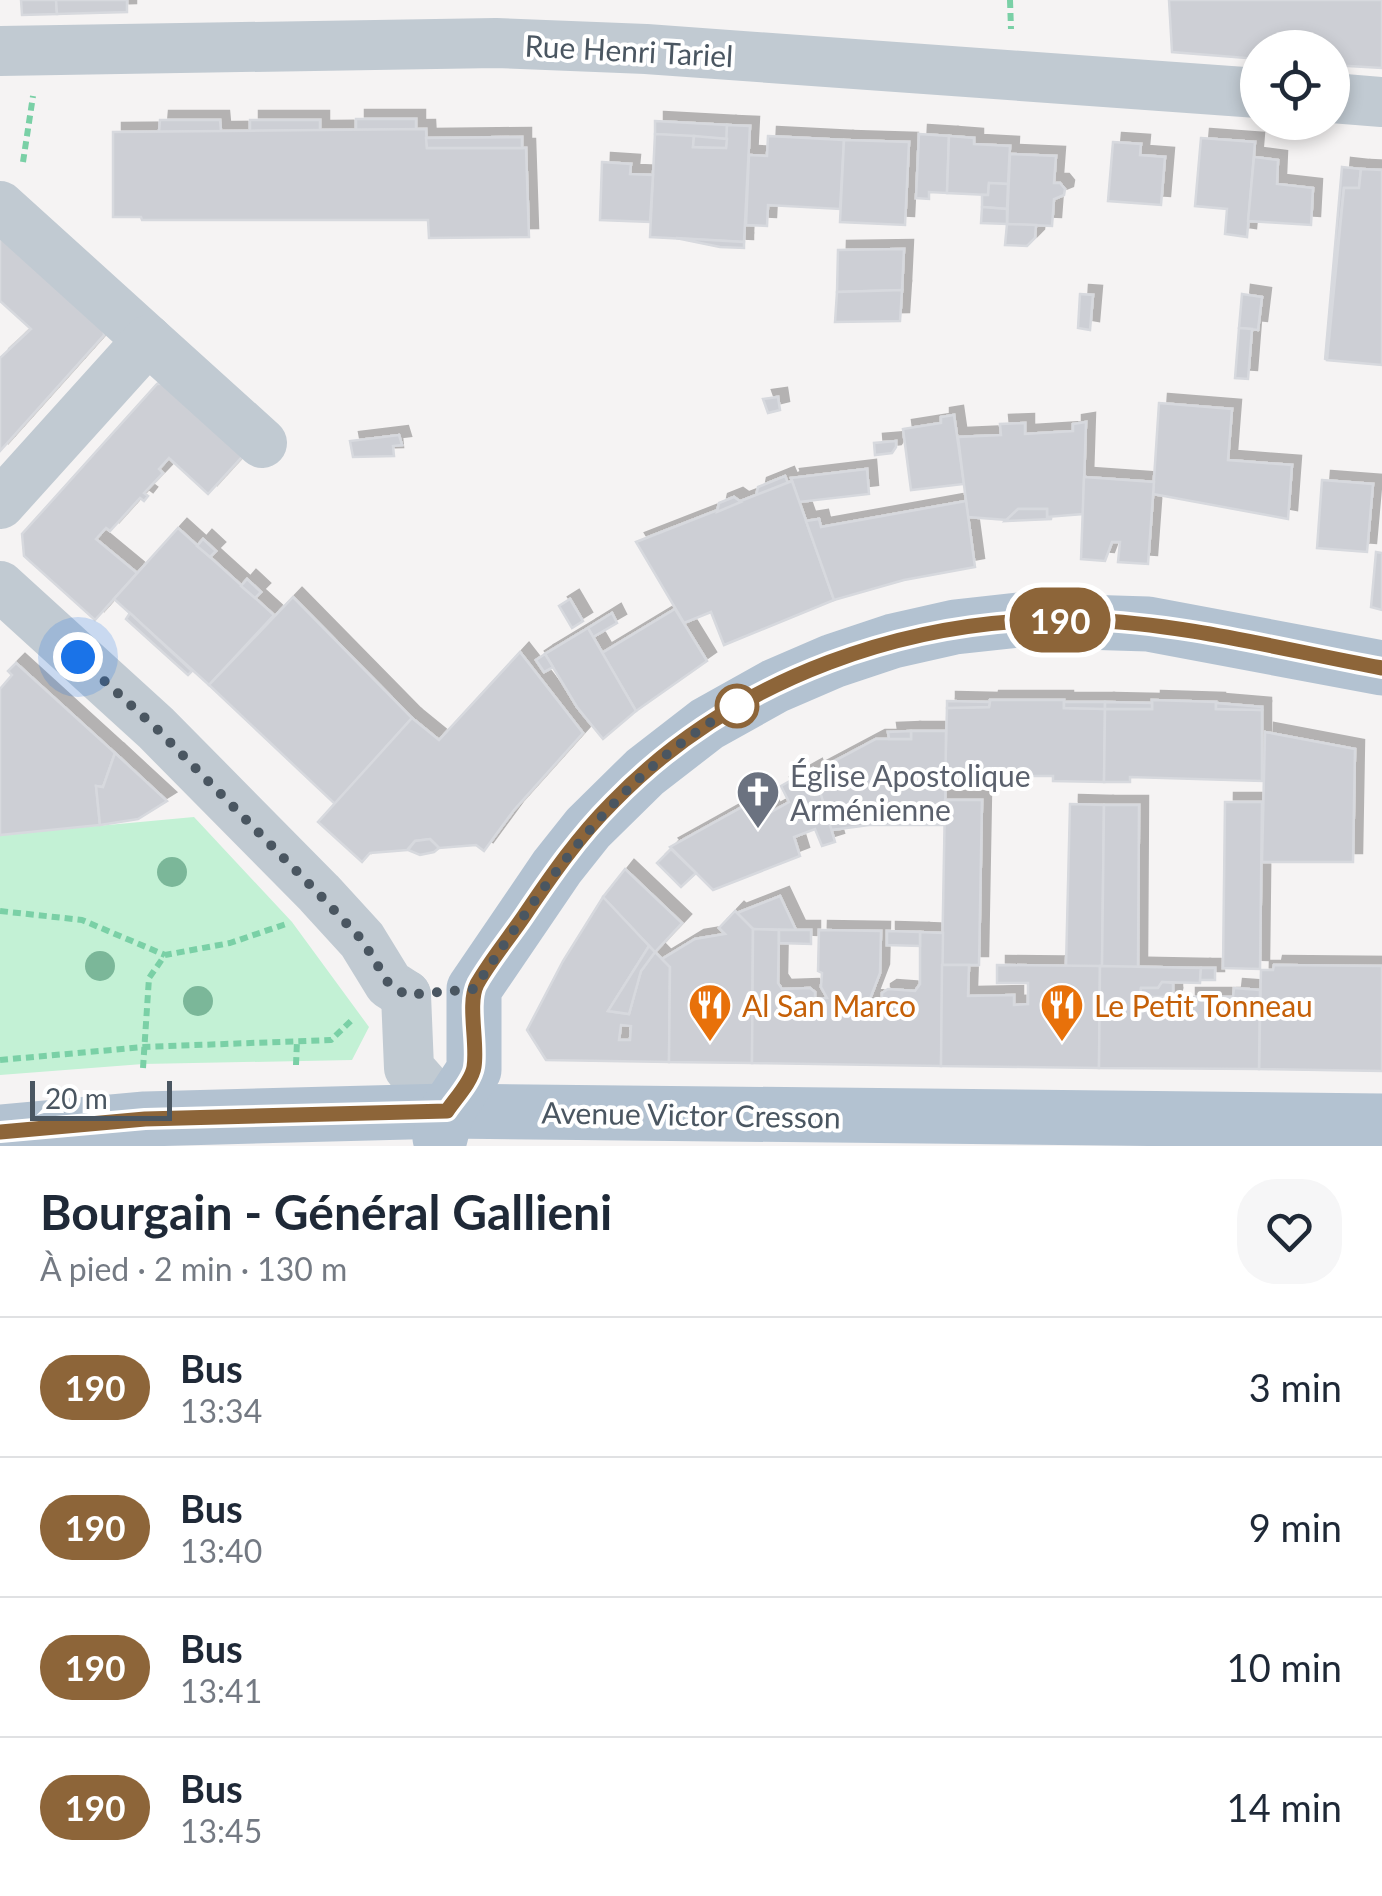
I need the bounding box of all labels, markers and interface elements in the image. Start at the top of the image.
street label: Rue Henri Tariel [524,27,734,73]
map controls [1240,30,1350,140]
button: locate [1240,30,1350,140]
line badge: 190 [1002,588,1118,652]
text: 190 [1030,599,1090,641]
your location [53,632,103,682]
unlabelled marker [716,685,758,727]
place label: Église Apostolique Arménienne [790,757,1031,827]
church icon: Église Apostolique Arménienne [735,769,781,830]
restaurant icon: Al San Marco [687,982,733,1043]
restaurant icon: Le Petit Tonneau [1039,982,1085,1043]
place label: Al San Marco [742,987,916,1023]
place label: Le Petit Tonneau [1094,987,1313,1023]
scale bar [30,1076,172,1120]
text: 20 m [45,1081,108,1115]
street label: Avenue Victor Cresson [541,1093,841,1135]
button: heart [1237,1179,1342,1284]
text: Bourgain - Général Gallieni [40,1183,612,1240]
text: À pied · 2 min · 130 m [40,1249,347,1288]
text: Bus [180,1345,243,1391]
text: 3 min [1249,1364,1342,1410]
text: 190 [65,1366,125,1408]
text: 13:34 [180,1391,262,1430]
text: Bus [180,1485,243,1531]
text: 9 min [1249,1504,1342,1550]
text: 190 [65,1506,125,1548]
text: 13:40 [180,1531,262,1570]
text: Bus [180,1625,243,1671]
text: 10 min [1227,1644,1342,1690]
text: 190 [65,1646,125,1688]
text: 13:41 [180,1671,262,1710]
text: Bus [180,1765,243,1811]
text: 14 min [1227,1784,1342,1830]
text: 190 [65,1786,125,1828]
text: 13:45 [180,1811,262,1850]

